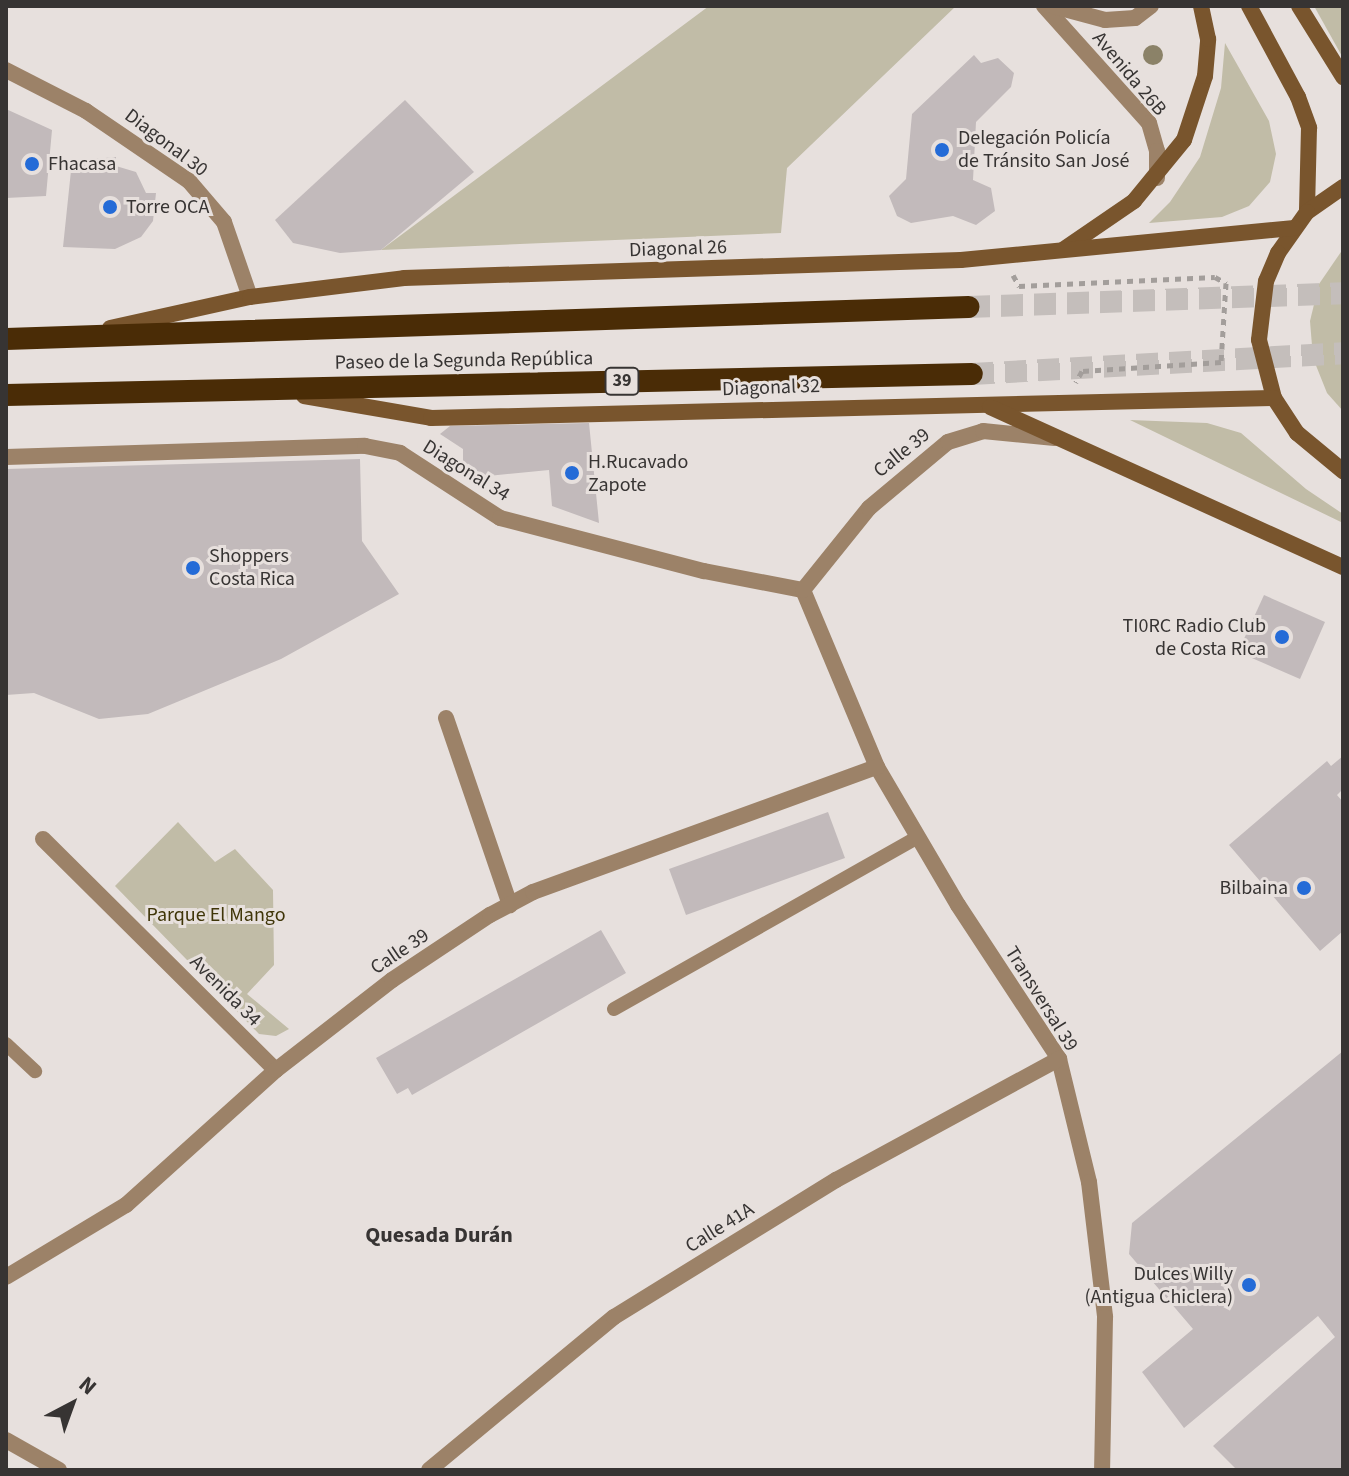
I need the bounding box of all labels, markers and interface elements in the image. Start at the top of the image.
street label: Avenida 26B [1087,27,1171,121]
street label: Diagonal 30 [120,104,212,182]
place label: Delegación Policía de Tránsito San José [958,126,1129,173]
marker: Delegación Policía de Tránsito San José [933,141,951,159]
place label: Fhacasa [48,152,116,176]
marker: Fhacasa [23,155,41,173]
place label: Torre OCA [126,195,209,219]
marker: Torre OCA [101,198,119,216]
street label: Diagonal 26 [629,235,727,263]
street label: Paseo de la Segunda República [335,347,593,375]
road number: 39 [604,367,640,395]
street label: Diagonal 32 [722,374,820,402]
street label: Calle 39 [869,423,935,483]
street label: Diagonal 34 [418,435,514,507]
place label: H.Rucavado Zapote [588,450,688,497]
marker: H.Rucavado Zapote [563,464,581,482]
place label: Shoppers Costa Rica [209,544,295,591]
marker: Shoppers Costa Rica [184,559,202,577]
place label: TI0RC Radio Club de Costa Rica [1123,614,1266,661]
marker: TI0RC Radio Club de Costa Rica [1273,628,1291,646]
place label: Bilbaina [1219,876,1288,900]
marker: Bilbaina [1295,879,1313,897]
park label: Parque El Mango [146,903,286,927]
street label: Calle 39 [366,924,434,980]
street label: Transversal 39 [999,942,1083,1056]
street label: Avenida 34 [184,950,266,1032]
street label: Calle 41A [681,1198,759,1258]
district label: Quesada Durán [365,1223,513,1249]
place label: Dulces Willy (Antigua Chiclera) [1084,1262,1233,1309]
marker: Dulces Willy (Antigua Chiclera) [1240,1276,1258,1294]
north arrow [32,1364,112,1444]
text: N [72,1369,104,1403]

